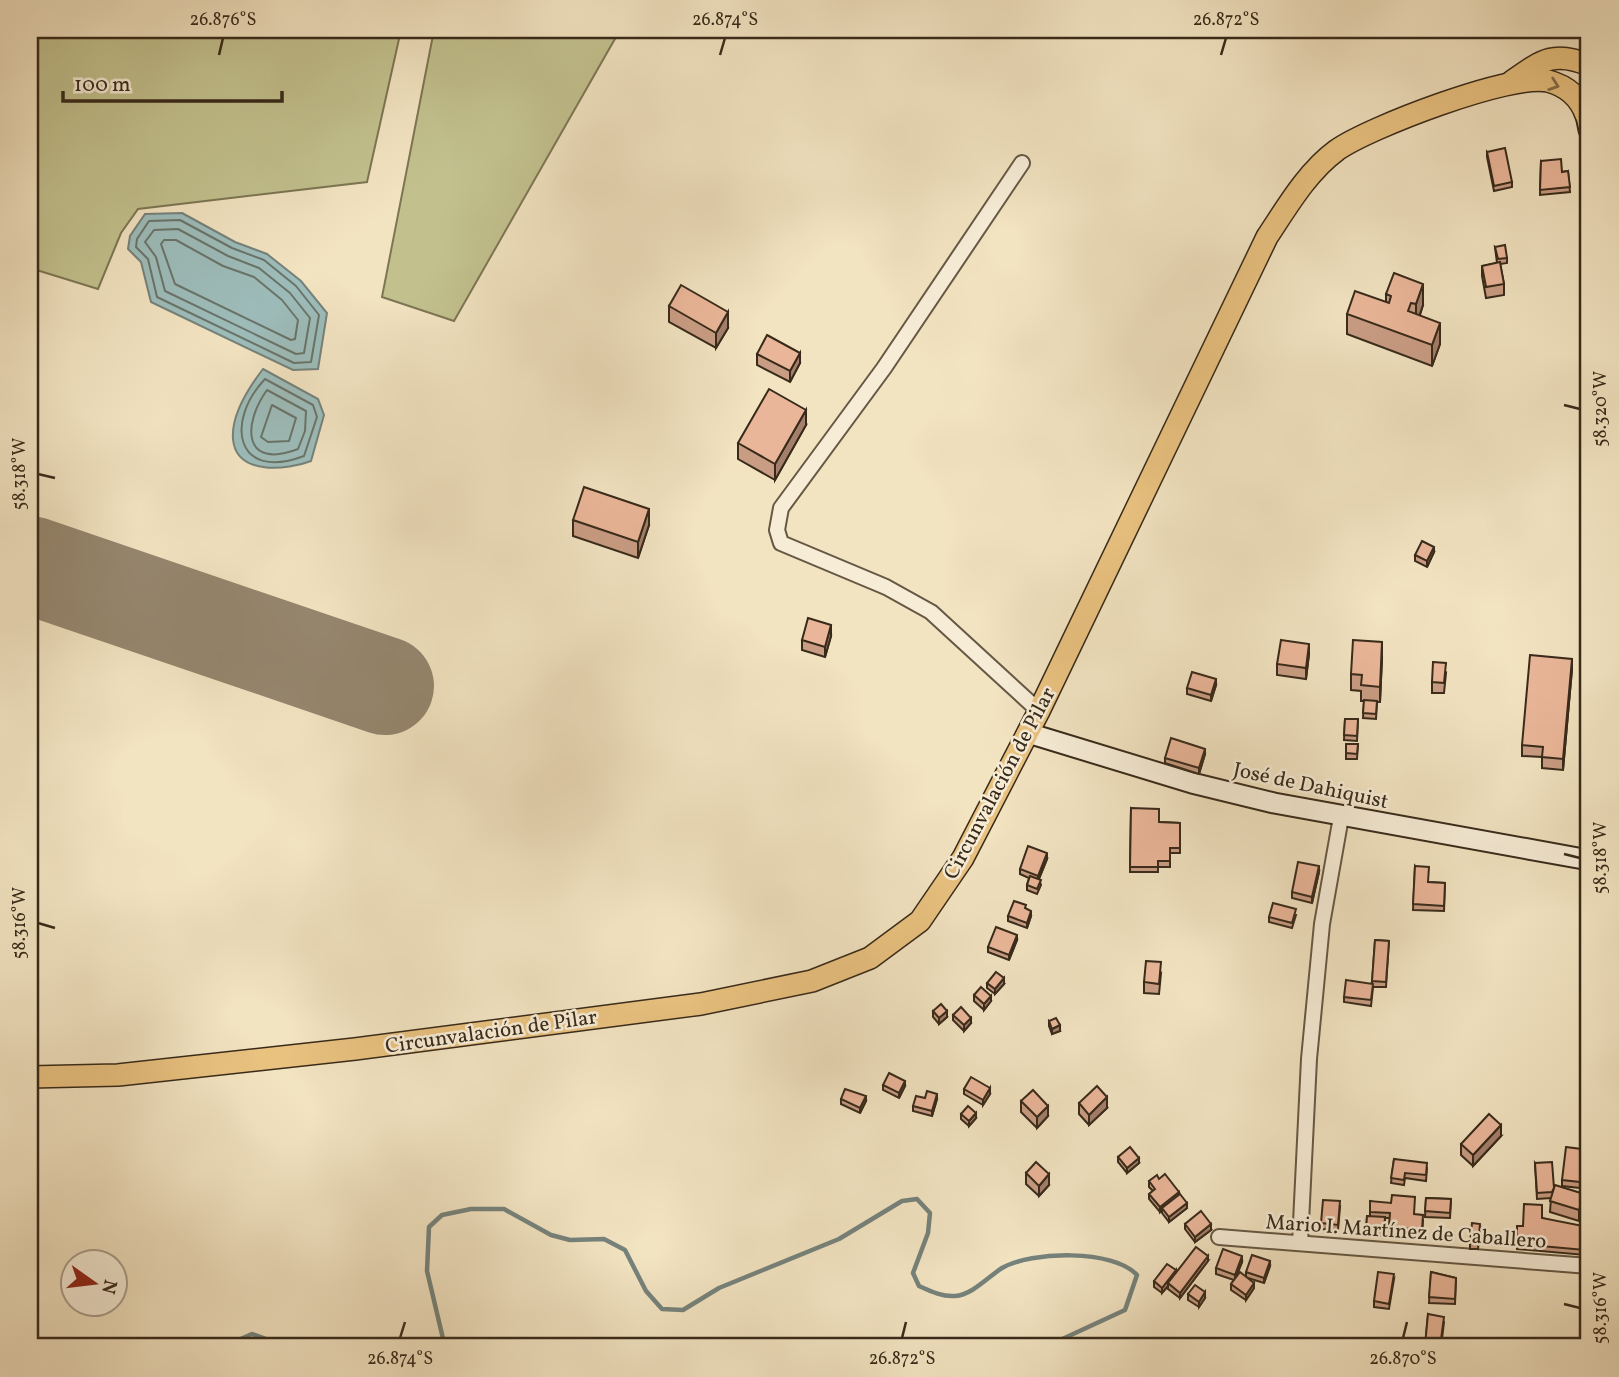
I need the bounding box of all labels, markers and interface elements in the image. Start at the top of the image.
text: 26.876°S [190,8,256,33]
text: 26.874°S [692,8,758,33]
text: 26.872°S [1193,8,1259,33]
scale bar [63,60,282,104]
text: 100 m [74,71,131,100]
one-way arrow [1548,77,1560,91]
text: 58.320°W [1589,371,1614,447]
text: 58.318°W [8,438,33,510]
street label: Circunvalación de Pilar [937,682,1063,885]
street label: José de Dahiquist [1230,756,1391,817]
text: 58.318°W [1589,822,1614,894]
text: 58.316°W [8,887,33,959]
street label: Circunvalación de Pilar [383,1003,599,1062]
street label: Mario I. Martínez de Caballero [1265,1208,1547,1257]
north arrow [60,1248,130,1318]
text: 58.316°W [1589,1272,1614,1344]
text: N [94,1277,123,1297]
text: 26.874°S [367,1347,433,1372]
text: 26.872°S [869,1347,935,1372]
text: 26.870°S [1369,1347,1437,1372]

